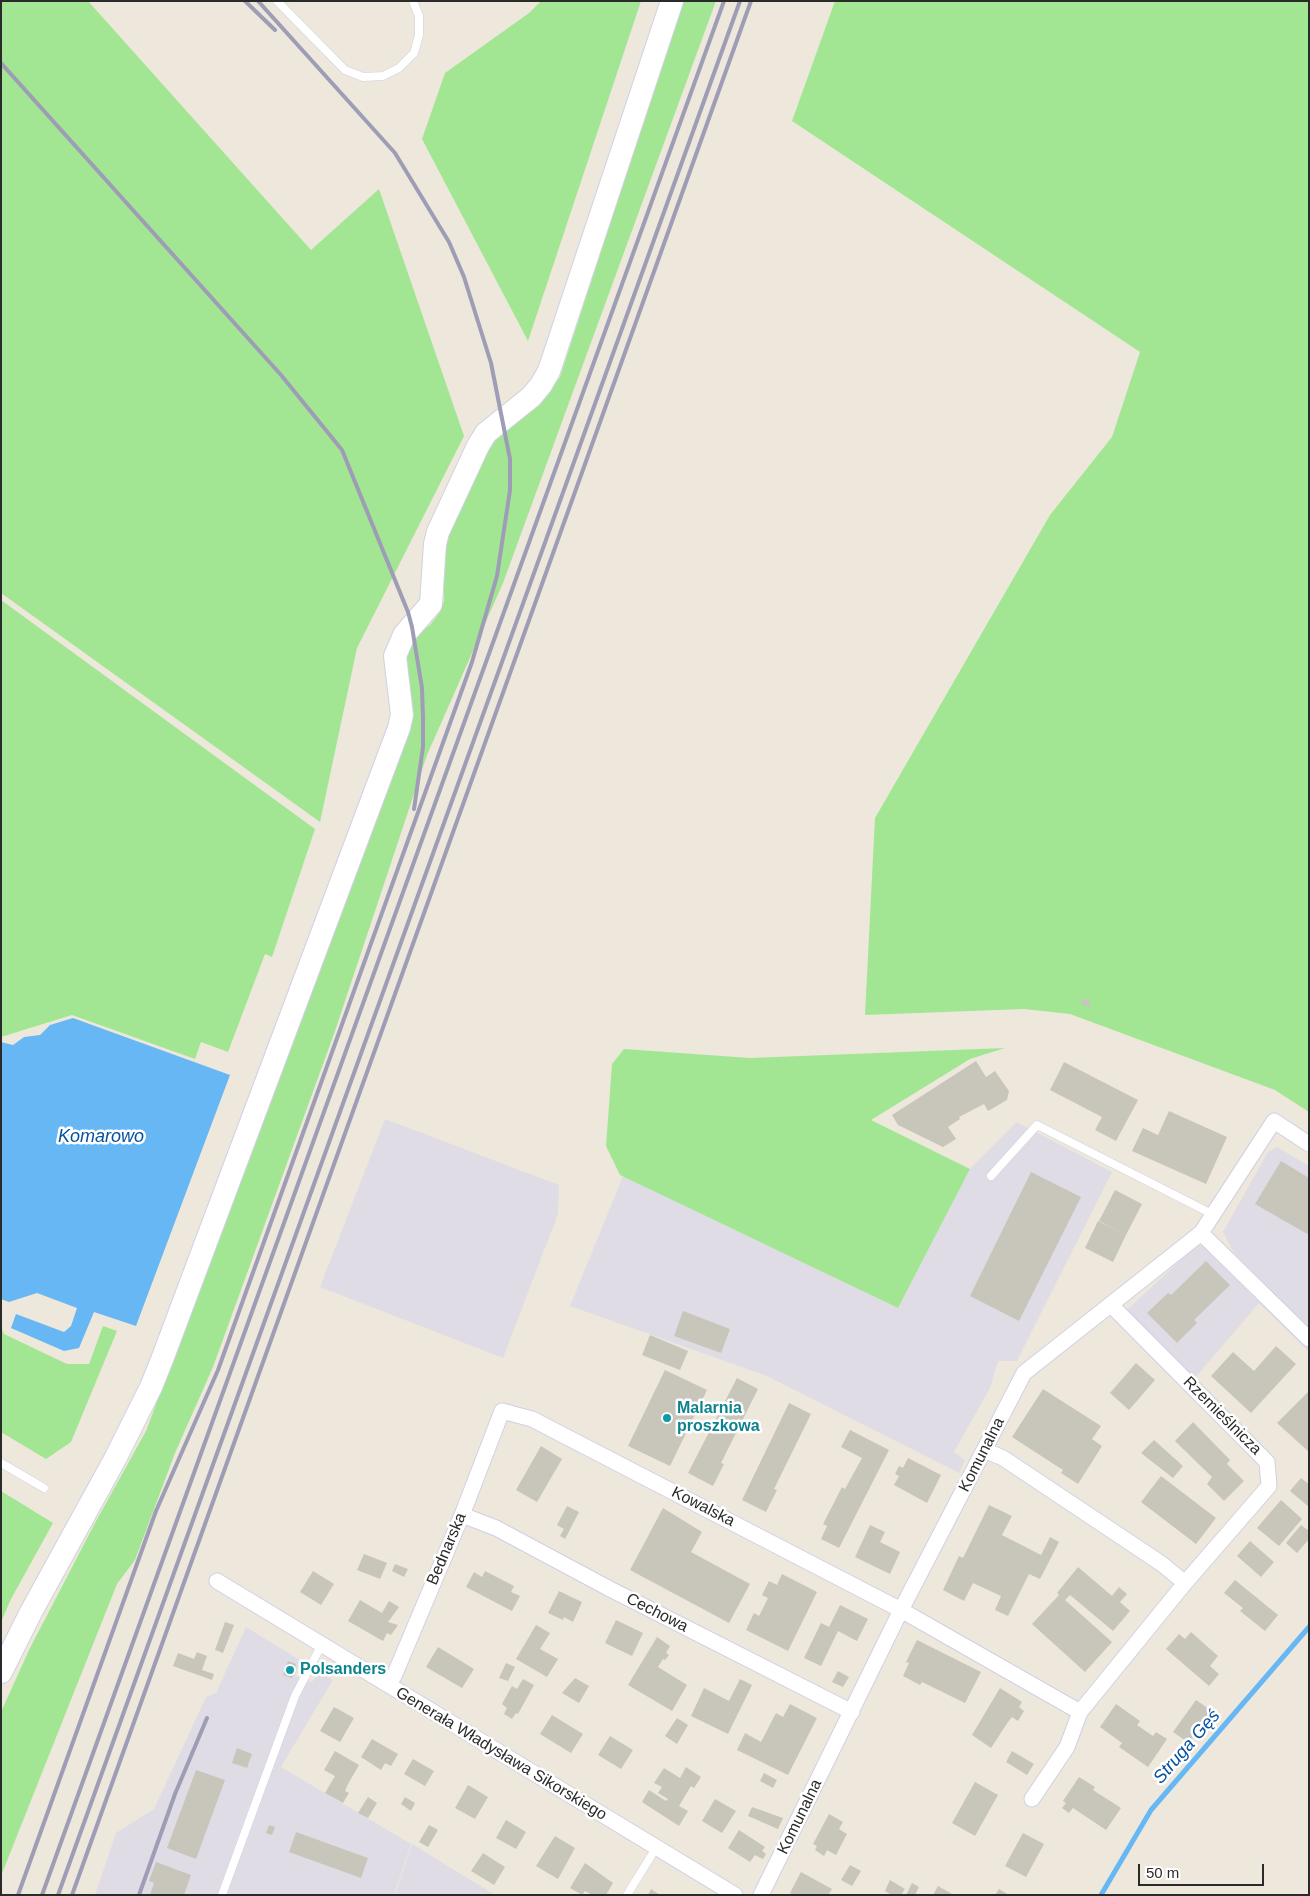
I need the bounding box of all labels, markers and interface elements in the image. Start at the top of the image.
water label: Komarowo [58,1126,144,1148]
street label: Rzemieślnicza [1179,1373,1265,1459]
place label: Malarnia proszkowa [677,1399,760,1437]
marker: Malarnia proszkowa [661,1412,673,1424]
street label: Komunalna [955,1415,1009,1495]
street label: Kowalska [668,1483,738,1531]
street label: Bednarska [423,1510,471,1588]
street label: Cechowa [623,1589,691,1637]
place label: Polsanders [300,1660,386,1680]
marker: Polsanders [284,1664,296,1676]
street label: Generała Władysława Sikorskiego [392,1683,610,1825]
water label: Struga Gęś [1149,1706,1225,1788]
street label: Komunalna [774,1776,826,1858]
scale bar [1140,1854,1266,1886]
text: 50 m [1146,1864,1179,1881]

